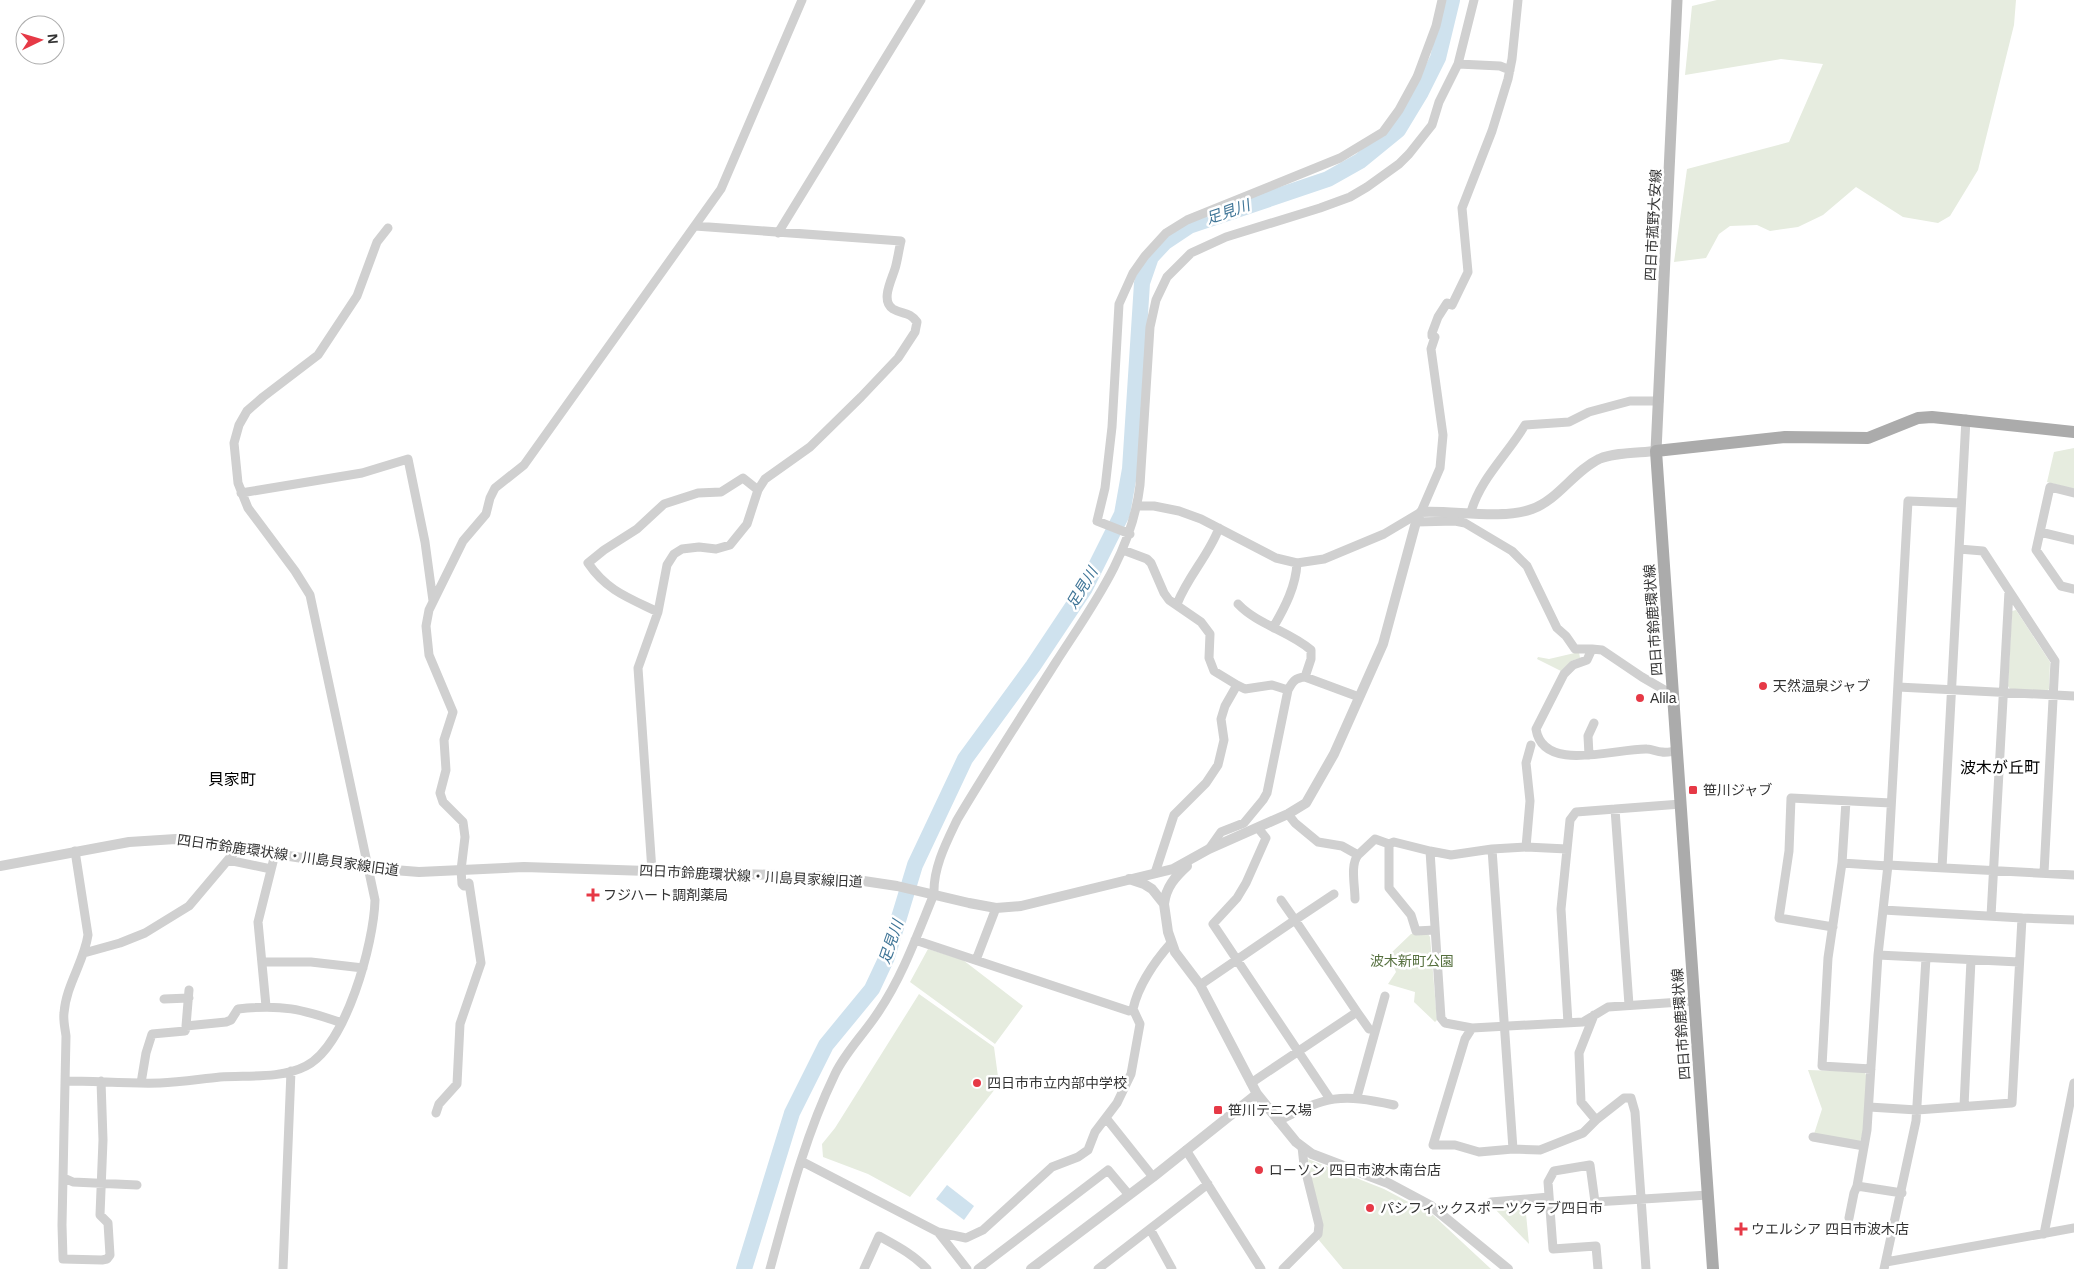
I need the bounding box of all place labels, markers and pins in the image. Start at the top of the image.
place label: 天然温泉ジャブ [1773,678,1870,694]
marker: 天然温泉ジャブ [1757,680,1769,692]
place label: Alila [1650,690,1677,706]
marker: Alila [1634,692,1646,704]
place label: 笹川ジャブ [1703,782,1772,798]
marker: 笹川ジャブ [1687,784,1699,796]
place label: フジハート調剤薬局 [603,887,728,903]
marker: フジハート調剤薬局 [587,889,599,901]
place label: 四日市市立内部中学校 [987,1075,1127,1091]
marker: 四日市市立内部中学校 [971,1077,983,1089]
place label: 笹川テニス場 [1228,1102,1312,1118]
marker: 笹川テニス場 [1212,1104,1224,1116]
place label: ローソン 四日市波木南台店 [1269,1162,1441,1178]
marker: ローソン 四日市波木南台店 [1253,1164,1265,1176]
place label: パシフィックスポーツクラブ四日市 [1380,1200,1603,1216]
marker: パシフィックスポーツクラブ四日市 [1364,1202,1376,1214]
place label: ウエルシア 四日市波木店 [1751,1221,1909,1237]
marker: ウエルシア 四日市波木店 [1735,1223,1747,1235]

